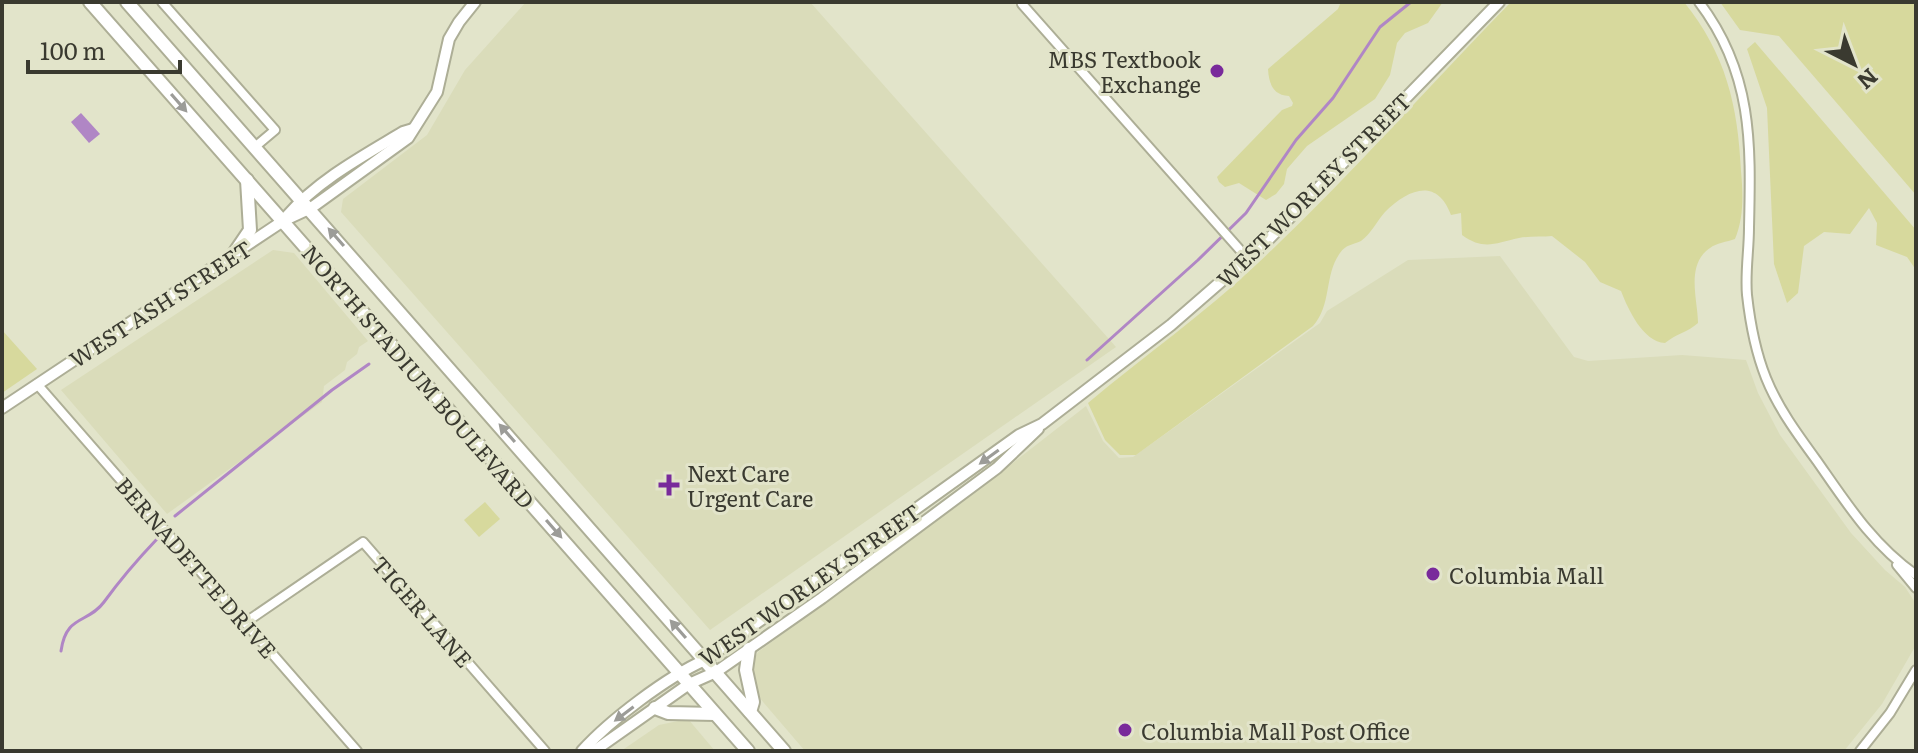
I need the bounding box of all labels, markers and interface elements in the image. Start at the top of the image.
scale bar [28,24,180,74]
north arrow [1814,24,1894,104]
text: 100 m [40,32,106,67]
place label: MBS Textbook Exchange [1047,42,1202,100]
marker: MBS Textbook Exchange [1208,62,1226,80]
text: N [1850,62,1886,98]
street label: WEST WORLEY STREET [1208,84,1418,294]
one-way arrow [169,93,187,112]
one-way arrow [328,228,345,248]
street label: WEST ASH STREET [62,231,258,375]
street label: NORTH STADIUM BOULEVARD [295,237,543,515]
one-way arrow [499,423,516,443]
one-way arrow [979,448,1000,464]
place label: Next Care Urgent Care [687,456,813,514]
street label: BERNADETTE DRIVE [109,469,285,665]
marker: Next Care Urgent Care [658,474,680,496]
street label: WEST WORLEY STREET [691,495,927,673]
one-way arrow [544,520,562,539]
street label: TIGER LANE [365,548,481,674]
place label: Columbia Mall [1449,558,1604,591]
marker: Columbia Mall [1424,565,1442,583]
one-way arrow [670,619,687,639]
one-way arrow [614,706,634,722]
place label: Columbia Mall Post Office [1141,714,1410,747]
marker: Columbia Mall Post Office [1116,721,1134,739]

